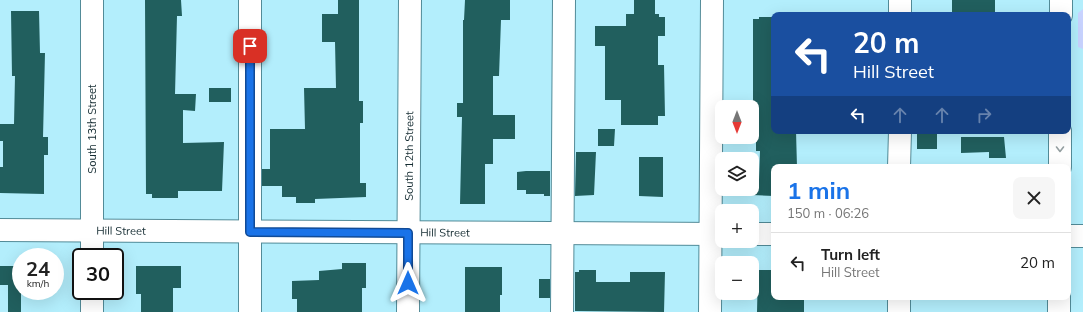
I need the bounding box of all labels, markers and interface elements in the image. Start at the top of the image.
text: 20 m [853,25,919,60]
icon: left [787,28,839,80]
pin [233,29,267,63]
icon: arrive [239,35,261,57]
text: Hill Street [853,60,934,83]
street label: South 13th Street [85,84,99,174]
north arrow [715,100,759,144]
map controls [715,100,759,300]
icon: left [847,104,869,126]
icon: ahead [889,104,911,126]
icon: ahead [931,104,953,126]
icon: right [973,104,995,126]
street label: South 12th Street [402,111,416,201]
one-way arrow [1056,146,1064,152]
button: layers [715,152,759,196]
text: 1 min [787,175,850,205]
button: close [1013,177,1055,219]
button: + [715,204,759,248]
text: 150 m · 06:26 [787,205,869,221]
street label: Hill Street [96,224,146,238]
street label: Hill Street [420,225,470,240]
text: Turn left [821,245,880,264]
speed limit sign: 30 [72,248,124,300]
icon: left [787,252,809,274]
text: 20 m [1020,253,1055,272]
text: 24 [26,256,50,281]
button: − [715,256,759,300]
position arrow [387,262,429,304]
text: Hill Street [821,264,880,280]
text: km/h [27,277,49,290]

